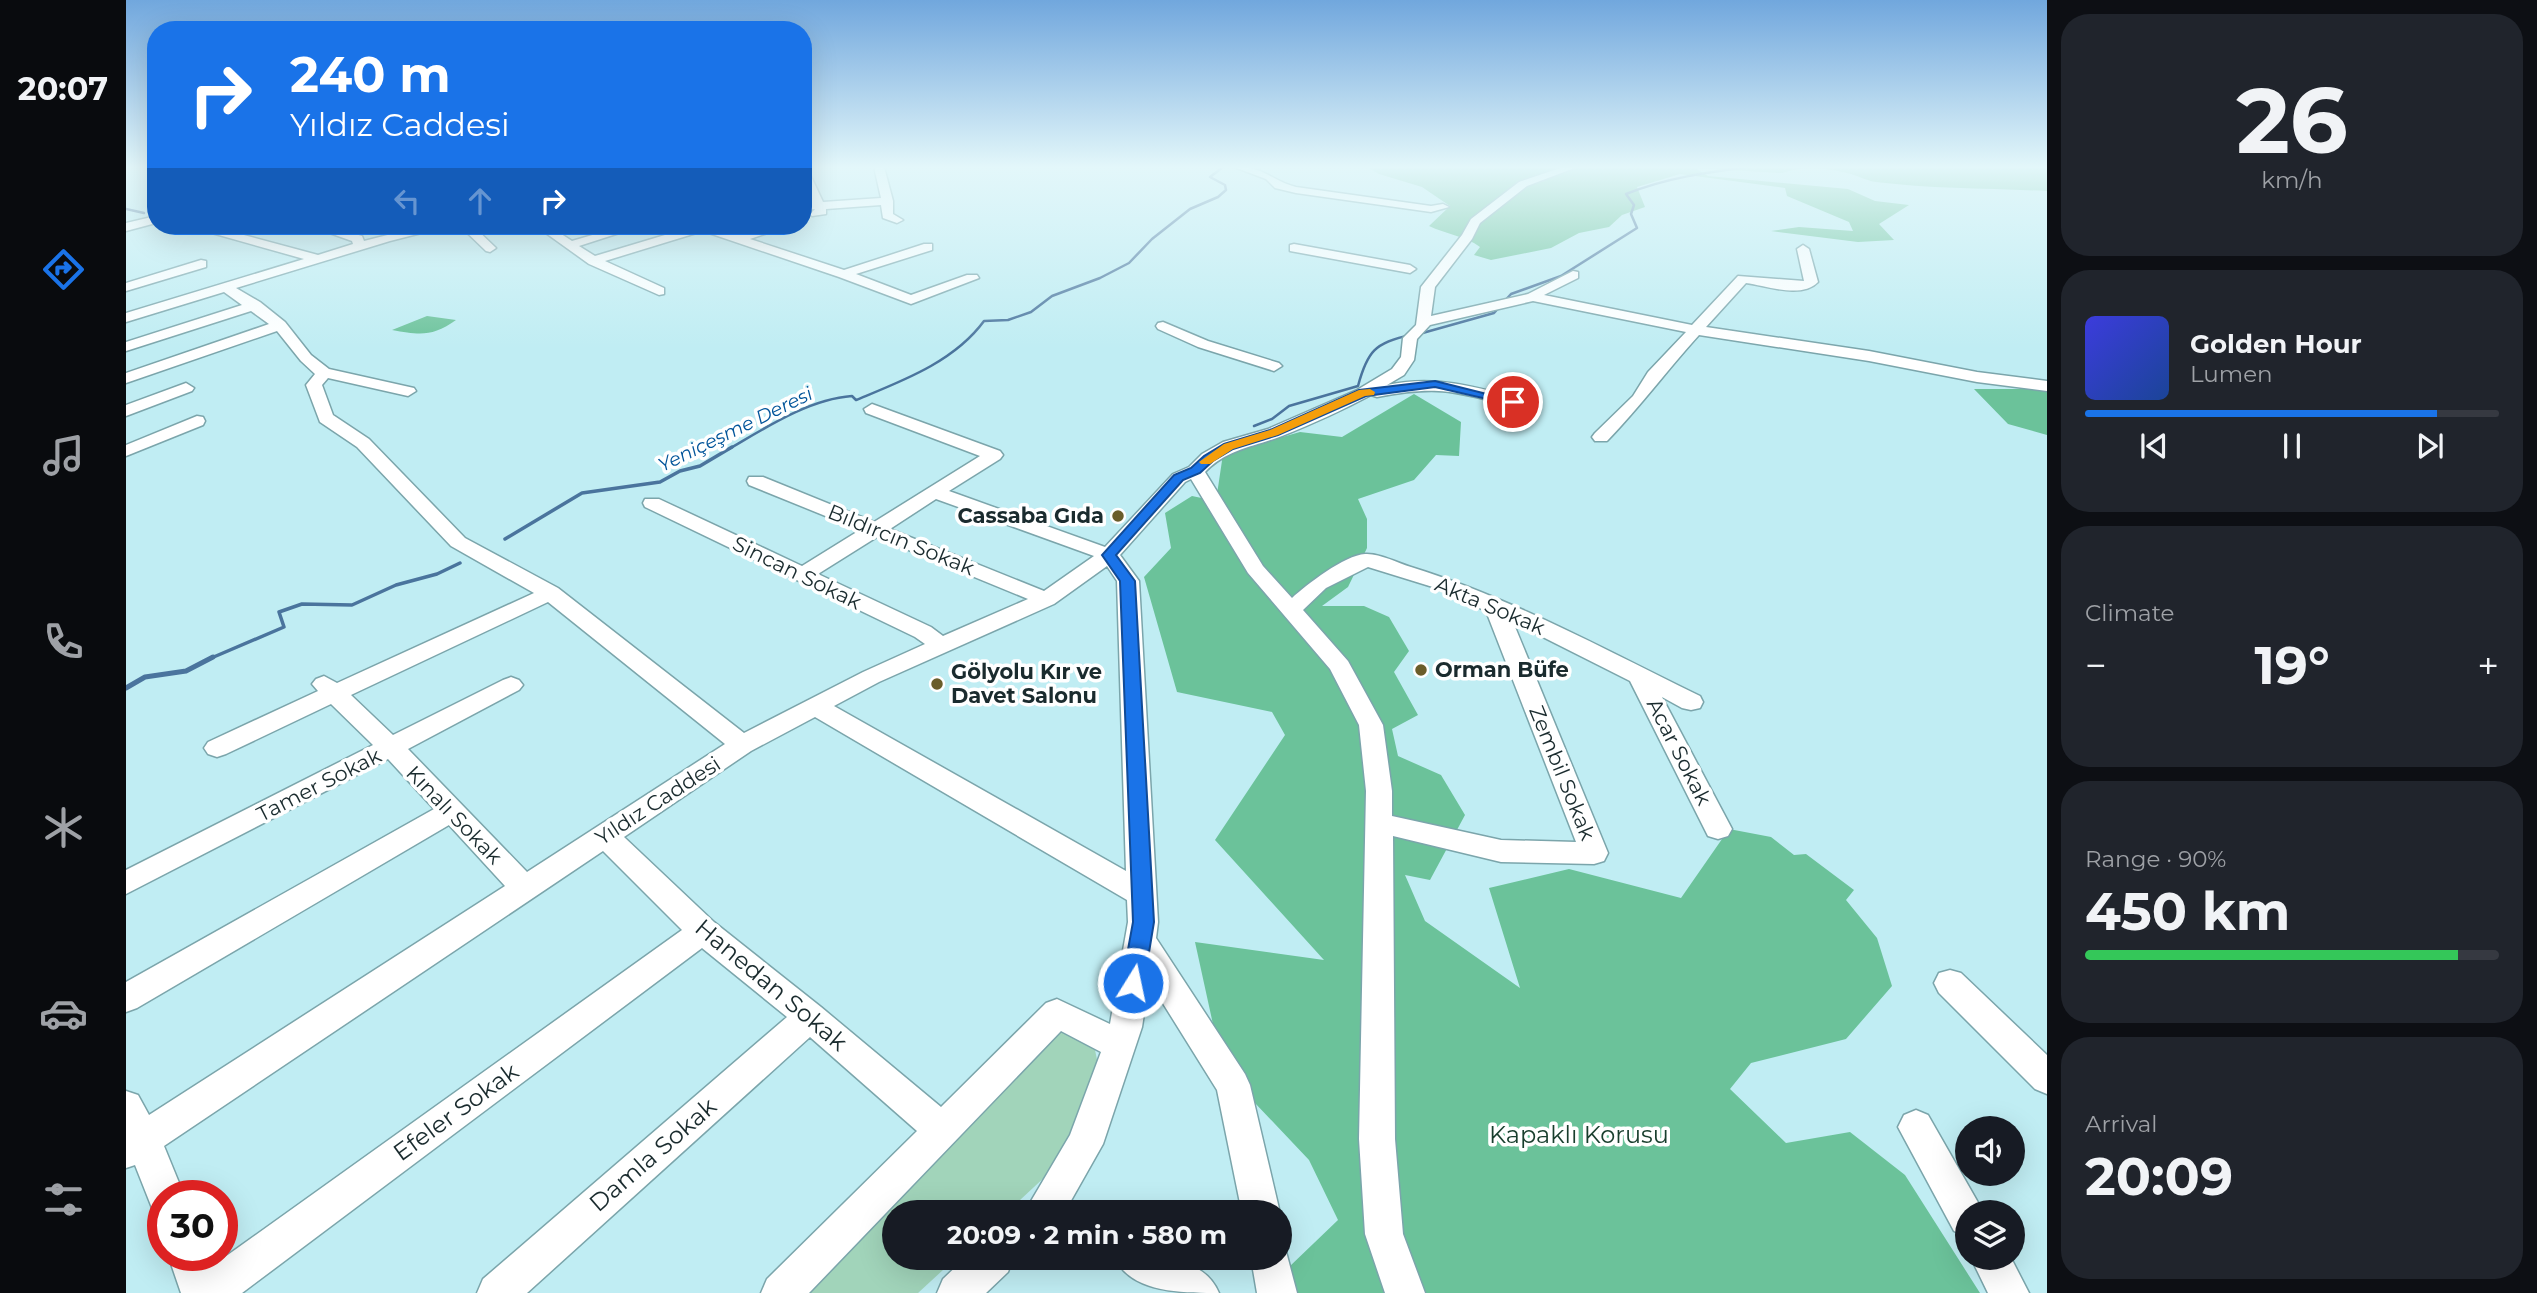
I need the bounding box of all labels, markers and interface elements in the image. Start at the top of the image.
text: 240 m [290,45,451,104]
icon: right [175,49,266,140]
text: 26 [2236,65,2348,176]
text: 20:07 [18,69,108,108]
text: Yıldız Caddesi [290,105,510,144]
text: km/h [2261,166,2323,194]
icon: left [388,182,426,220]
icon: ahead [461,182,499,220]
icon: right [534,182,572,220]
icon: directions [39,245,88,294]
text: Golden Hour [2190,328,2362,360]
text: Lumen [2190,360,2273,388]
pin [1483,372,1543,432]
water label: Yeniçeşme Deresi [654,382,817,477]
icon: arrive [1494,383,1532,421]
icon: previous [2135,427,2173,465]
icon: pause [2273,427,2311,465]
icon: next [2411,427,2449,465]
icon: music [39,431,88,480]
street label: Bıldırcın Sokak [824,499,978,580]
place label: Cassaba Gıda [957,503,1104,528]
marker: Cassaba Gıda [1110,508,1126,524]
street label: Sincan Sokak [729,531,866,615]
street label: Akta Sokak [1431,571,1549,640]
text: Climate [2085,599,2174,627]
icon: phone [39,617,88,666]
text: 19° [2254,634,2330,697]
text: − [2085,642,2107,689]
text: + [2477,642,2499,689]
place label: Orman Büfe [1435,657,1569,682]
place label: Gölyolu Kır ve Davet Salonu [951,659,1102,708]
marker: Orman Büfe [1413,662,1429,678]
marker: Gölyolu Kır ve Davet Salonu [929,676,945,692]
street label: Acar Sokak [1642,694,1717,810]
street label: Zembil Sokak [1524,702,1601,844]
street label: Tamer Sokak [252,742,385,827]
street label: Yıldız Caddesi [590,751,725,850]
street label: Kınalı Sokak [401,760,508,869]
icon: climate [39,803,88,852]
text: Range · 90% [2085,845,2226,873]
text: 450 km [2085,880,2290,943]
street label: Hanedan Sokak [689,913,854,1057]
position arrow [1096,946,1170,1020]
icon: car [39,989,88,1038]
street label: Efeler Sokak [387,1056,525,1167]
street label: Damla Sokak [583,1091,723,1218]
text: Arrival [2085,1110,2158,1138]
map controls [1955,1116,2025,1270]
button: sound [1955,1116,2025,1186]
park label: Kapaklı Korusu [1489,1120,1669,1149]
text: 20:09 [2085,1145,2233,1208]
icon: filters [39,1175,88,1224]
speed limit sign: 30 [147,1180,238,1271]
button: layers [1955,1200,2025,1270]
text: 20:09 · 2 min · 580 m [947,1219,1227,1251]

